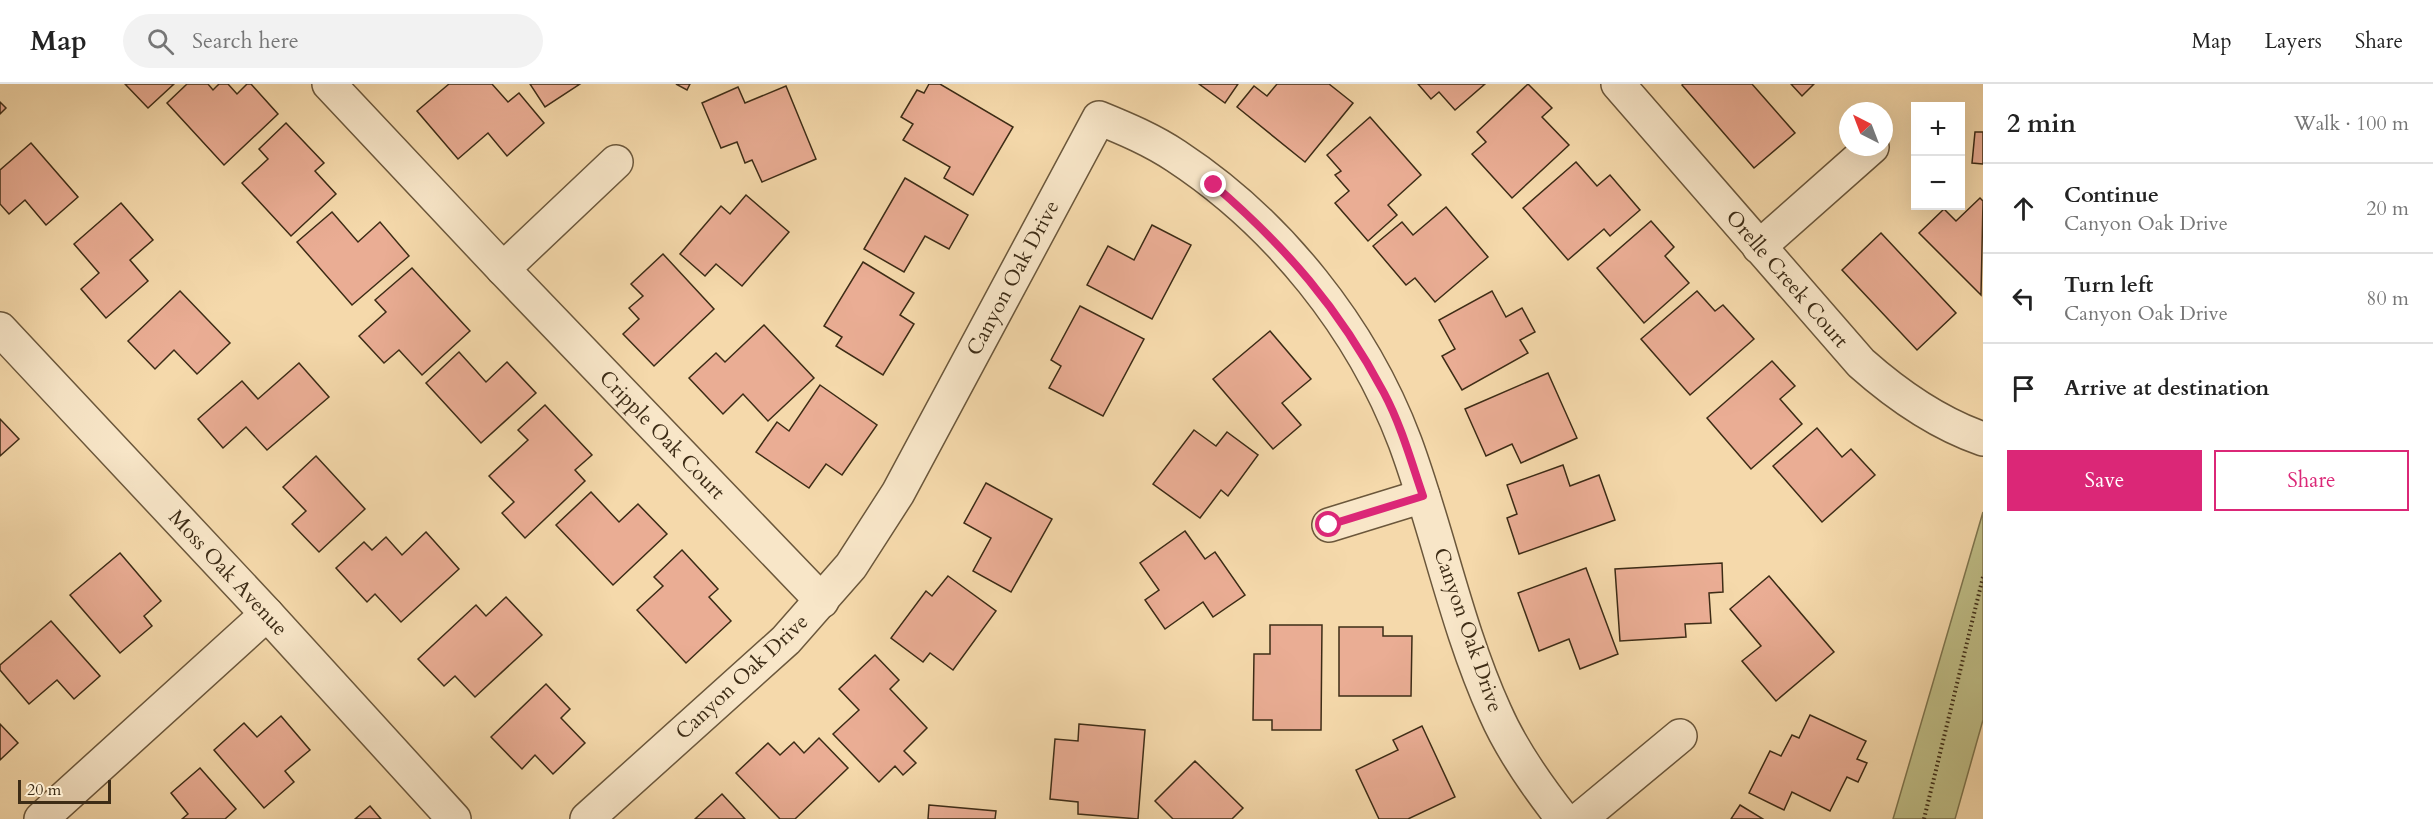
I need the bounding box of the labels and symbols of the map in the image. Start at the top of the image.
north arrow [1839,102,1893,156]
route end [1200,171,1226,197]
street label: Canyon Oak Drive [960,195,1066,361]
street label: Orelle Creek Court [1719,204,1855,354]
street label: Cripple Oak Court [593,364,732,506]
street label: Moss Oak Avenue [162,503,294,643]
route start [1315,511,1341,537]
street label: Canyon Oak Drive [1426,544,1510,716]
street label: Canyon Oak Drive [669,608,815,746]
scale bar [18,777,111,804]

